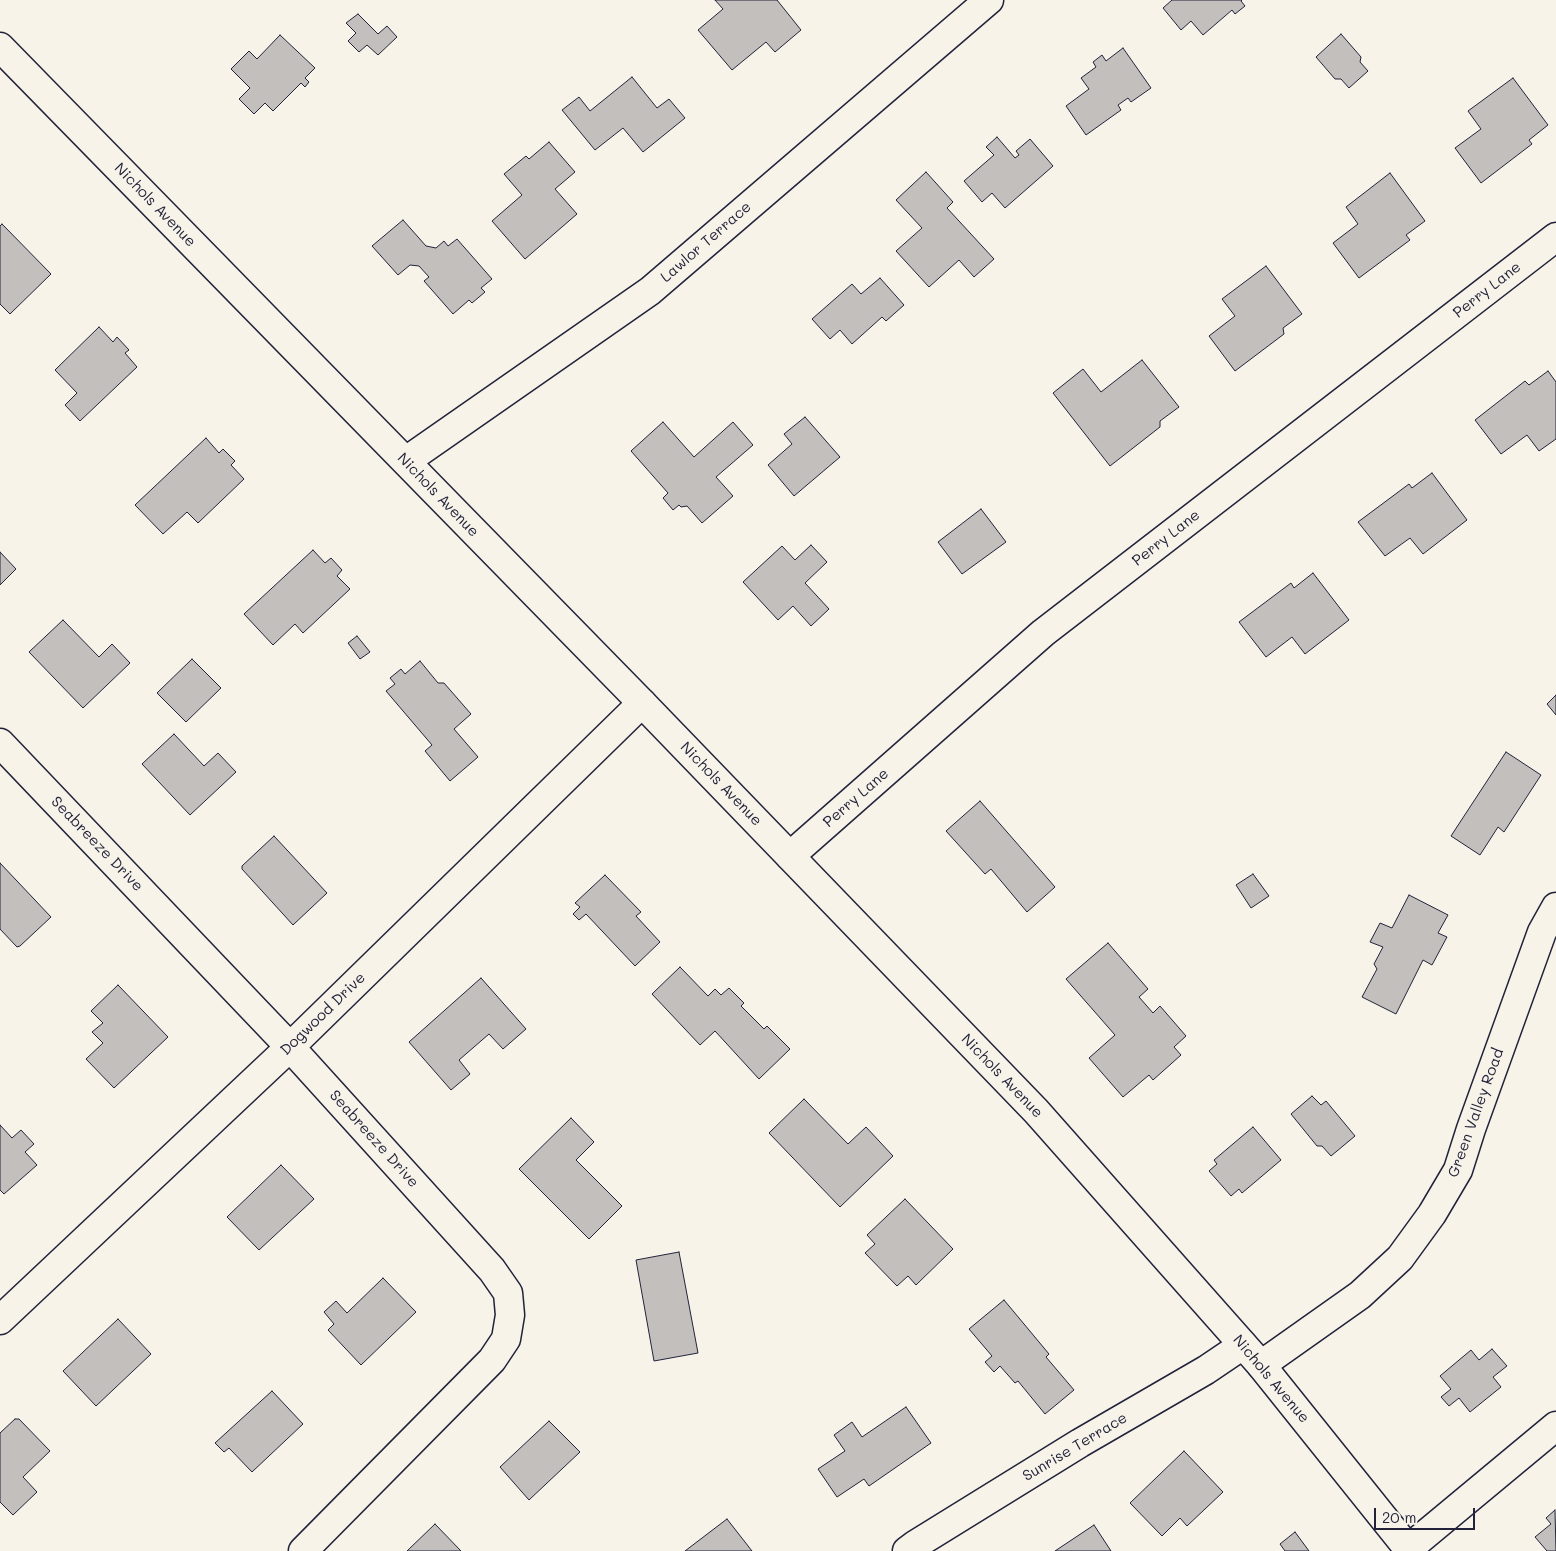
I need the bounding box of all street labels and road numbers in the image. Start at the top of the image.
street label: Nichols Avenue [110,159,200,251]
street label: Lawlor Terrace [657,198,755,286]
street label: Perry Lane [1450,258,1524,322]
street label: Nichols Avenue [393,449,483,541]
street label: Perry Lane [1129,506,1203,570]
street label: Nichols Avenue [676,738,766,830]
street label: Perry Lane [820,765,892,831]
street label: Seabreeze Drive [47,793,147,895]
street label: Dogwood Drive [277,969,369,1059]
street label: Nichols Avenue [957,1030,1047,1122]
street label: Green Valley Road [1444,1046,1508,1180]
street label: Seabreeze Drive [326,1087,422,1191]
street label: Nichols Avenue [1229,1331,1313,1427]
street label: Sunrise Terrace [1020,1409,1130,1485]

